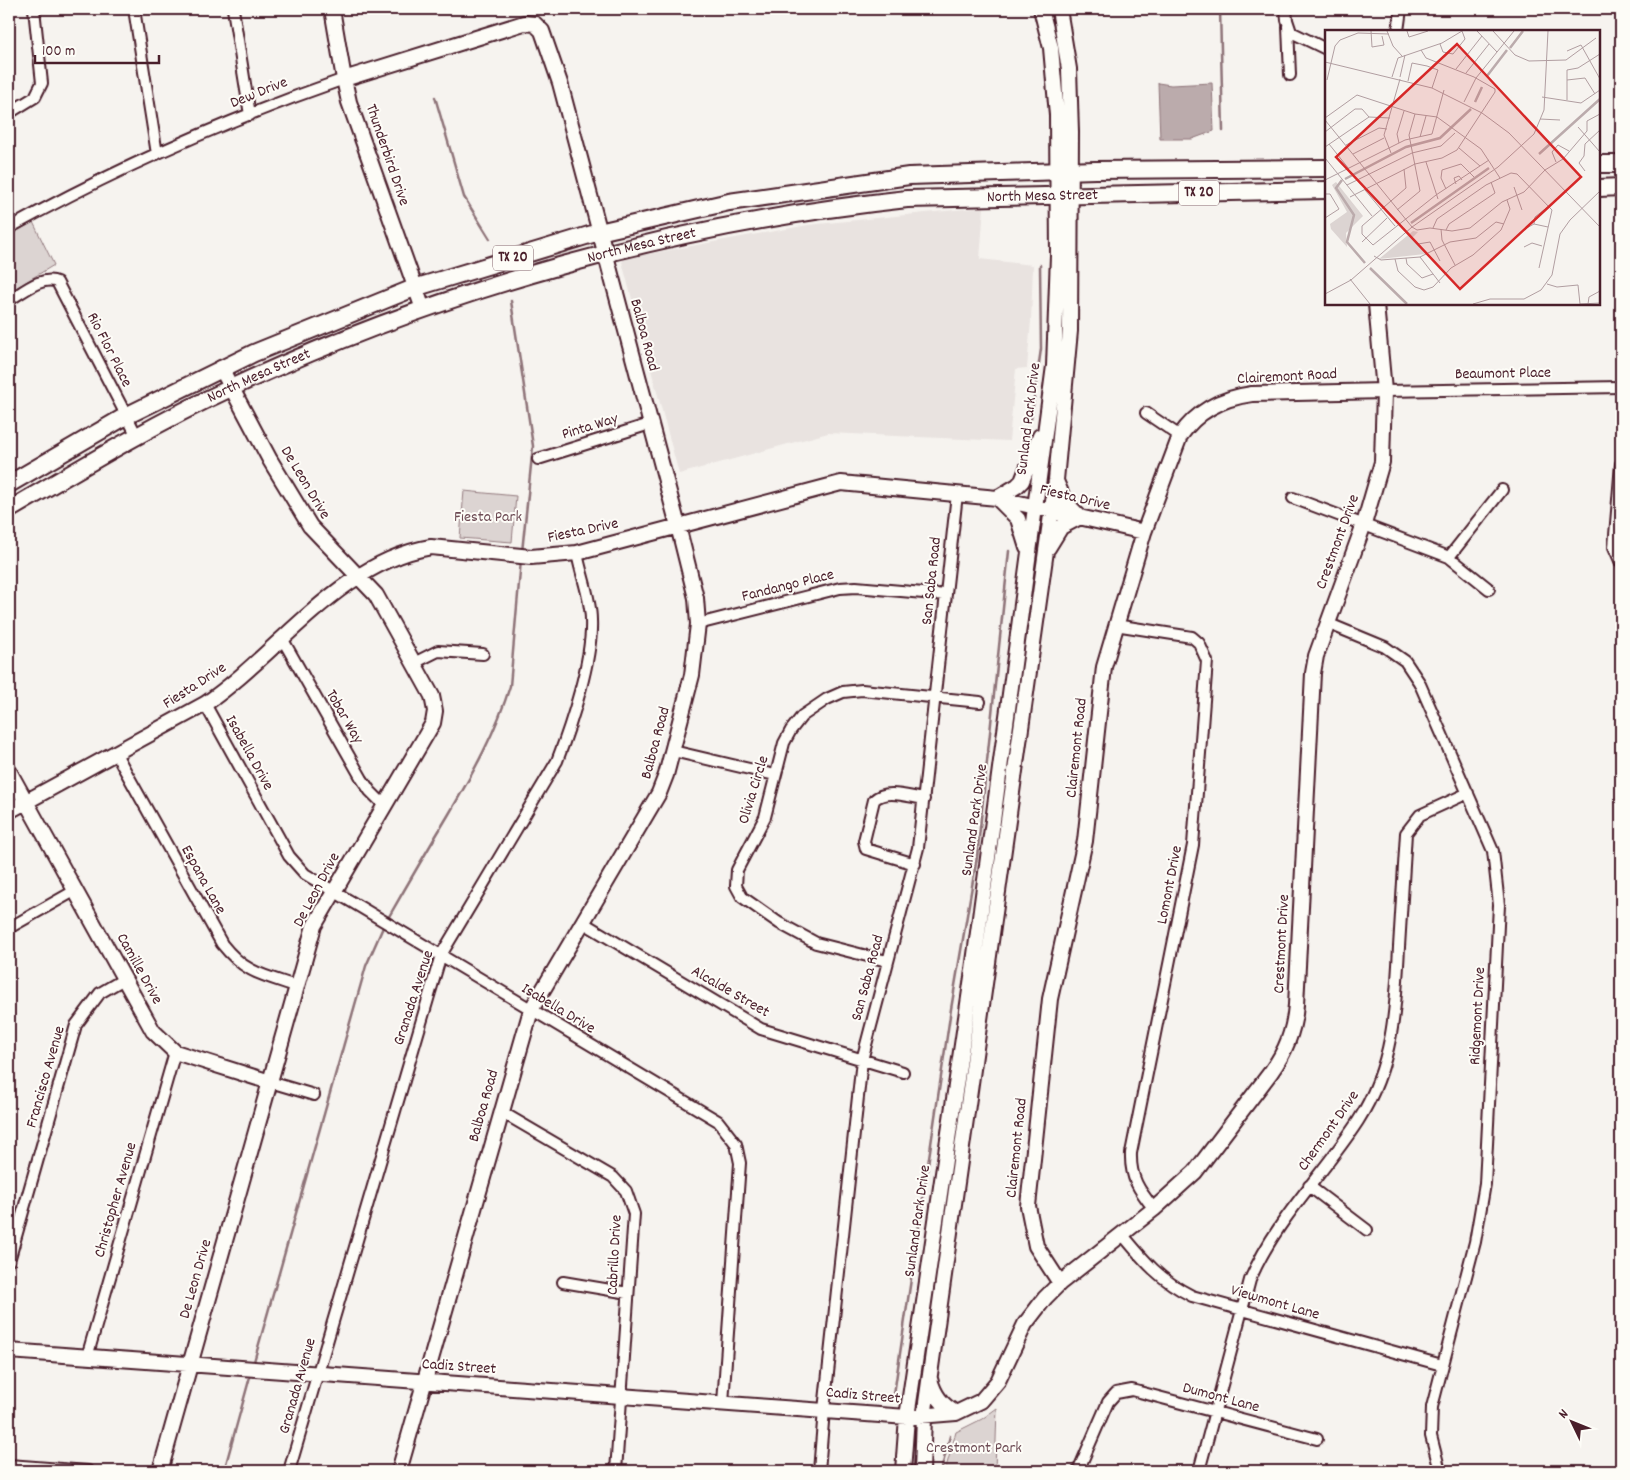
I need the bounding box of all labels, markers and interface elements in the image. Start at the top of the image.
inset map [1325,30,1600,305]
scale bar [35,32,159,64]
text: 100 m [42,41,75,63]
street label: Dew Drive [227,71,291,115]
street label: Thunderbird Drive [359,101,415,209]
road number: TX 20 [1179,180,1219,206]
street label: North Mesa Street [987,183,1098,209]
street label: North Mesa Street [585,221,698,270]
road number: TX 20 [493,246,533,270]
street label: Balboa Road [623,296,665,374]
street label: Rio Flor Place [80,309,138,391]
street label: North Mesa Street [203,342,314,409]
street label: Sunland Park Drive [1011,362,1047,476]
street label: Beaumont Place [1455,362,1551,386]
street label: Clairemont Road [1236,363,1338,391]
street label: Pinta Way [559,407,622,446]
street label: De Leon Drive [274,442,336,524]
street label: Fiesta Drive [1037,479,1113,517]
street label: Crestmont Drive [1310,491,1366,593]
park label: Fiesta Park [454,506,522,529]
street label: Fiesta Drive [546,512,620,550]
street label: San Saba Road [916,536,948,626]
street label: Fandango Place [739,563,837,609]
street label: Fiesta Drive [159,657,231,715]
street label: Tobar Way [319,686,369,749]
street label: Clairemont Road [1060,697,1094,799]
street label: Balboa Road [635,704,677,782]
street label: Isabella Drive [219,711,279,795]
street label: Olivia Circle [733,753,775,827]
street label: Sunland Park Drive [956,762,994,878]
street label: Espana Lane [175,841,231,919]
street label: Lomont Drive [1151,844,1189,926]
street label: De Leon Drive [288,849,346,931]
street label: Crestmont Drive [1268,894,1296,994]
street label: Camille Drive [110,929,168,1009]
street label: San Saba Road [845,932,891,1024]
street label: Granada Avenue [388,947,440,1049]
street label: Alcalde Street [686,960,774,1024]
street label: Ridgemont Drive [1464,966,1492,1066]
street label: Isabella Drive [517,978,599,1040]
street label: Francisco Avenue [20,1023,72,1131]
street label: Balboa Road [463,1067,505,1145]
street label: Chermont Drive [1293,1086,1365,1176]
street label: Clairemont Road [1000,1097,1034,1199]
street label: Christopher Avenue [89,1140,143,1260]
street label: Sunland Park Drive [899,1163,937,1279]
street label: Cabrillo Drive [601,1214,629,1296]
street label: De Leon Drive [174,1237,218,1321]
street label: Viewmont Lane [1228,1279,1322,1327]
street label: Granada Avenue [273,1335,323,1437]
street label: Cadiz Street [421,1353,497,1381]
street label: Dumont Lane [1180,1377,1262,1419]
street label: Cadiz Street [825,1381,901,1411]
north arrow [1548,1398,1598,1448]
text: N [1554,1405,1574,1424]
park label: Crestmont Park [926,1437,1022,1460]

